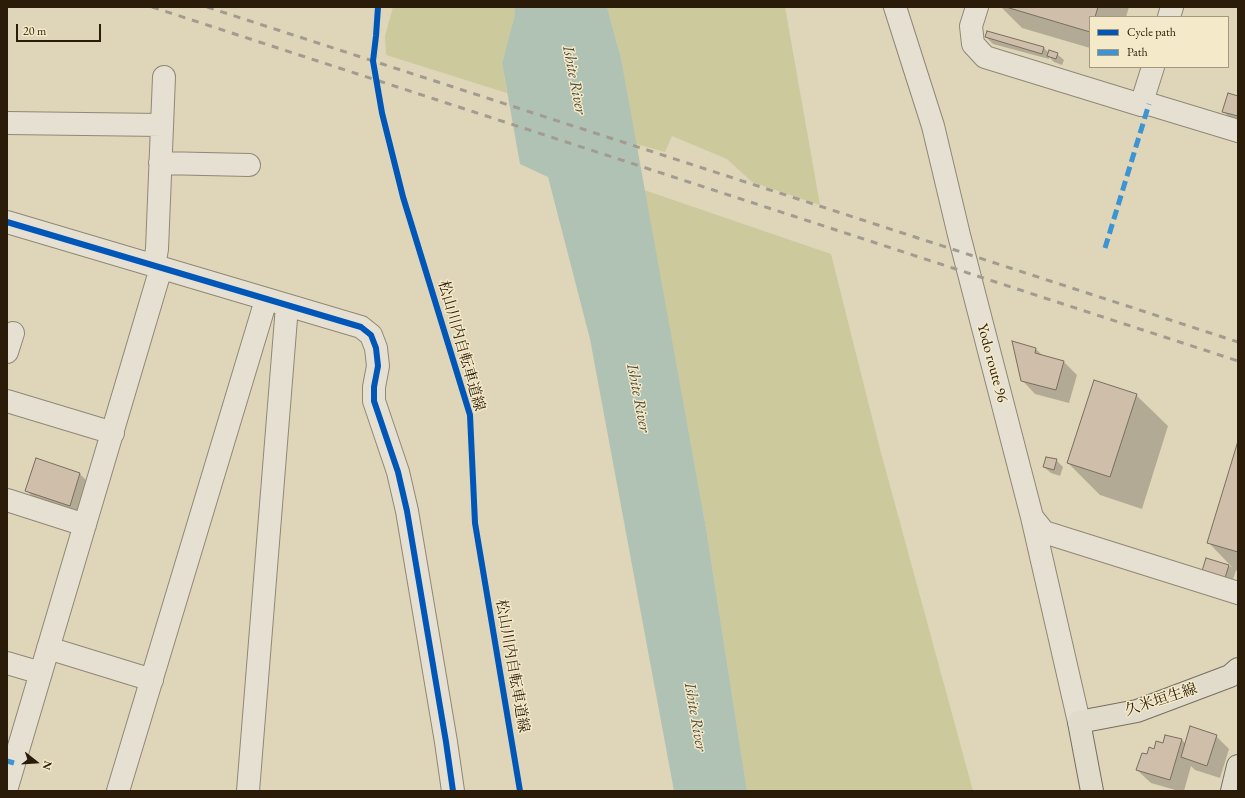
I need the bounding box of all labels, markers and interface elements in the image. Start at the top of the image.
scale bar [18,16,103,42]
legend [1089,16,1229,68]
text: 20 m [23,23,46,39]
text: Cycle path [1127,24,1176,40]
water label: Ishite River [558,44,590,116]
text: Path [1127,44,1148,60]
street label: 松山川内自転車道線 [434,279,488,413]
street label: Yodo route 96 [973,322,1011,404]
water label: Ishite River [622,362,654,434]
street label: 松山川内自転車道線 [491,598,533,734]
street label: 久米垣生線 [1123,680,1199,720]
water label: Ishite River [680,681,710,753]
north arrow [16,742,56,782]
text: N [39,759,55,772]

